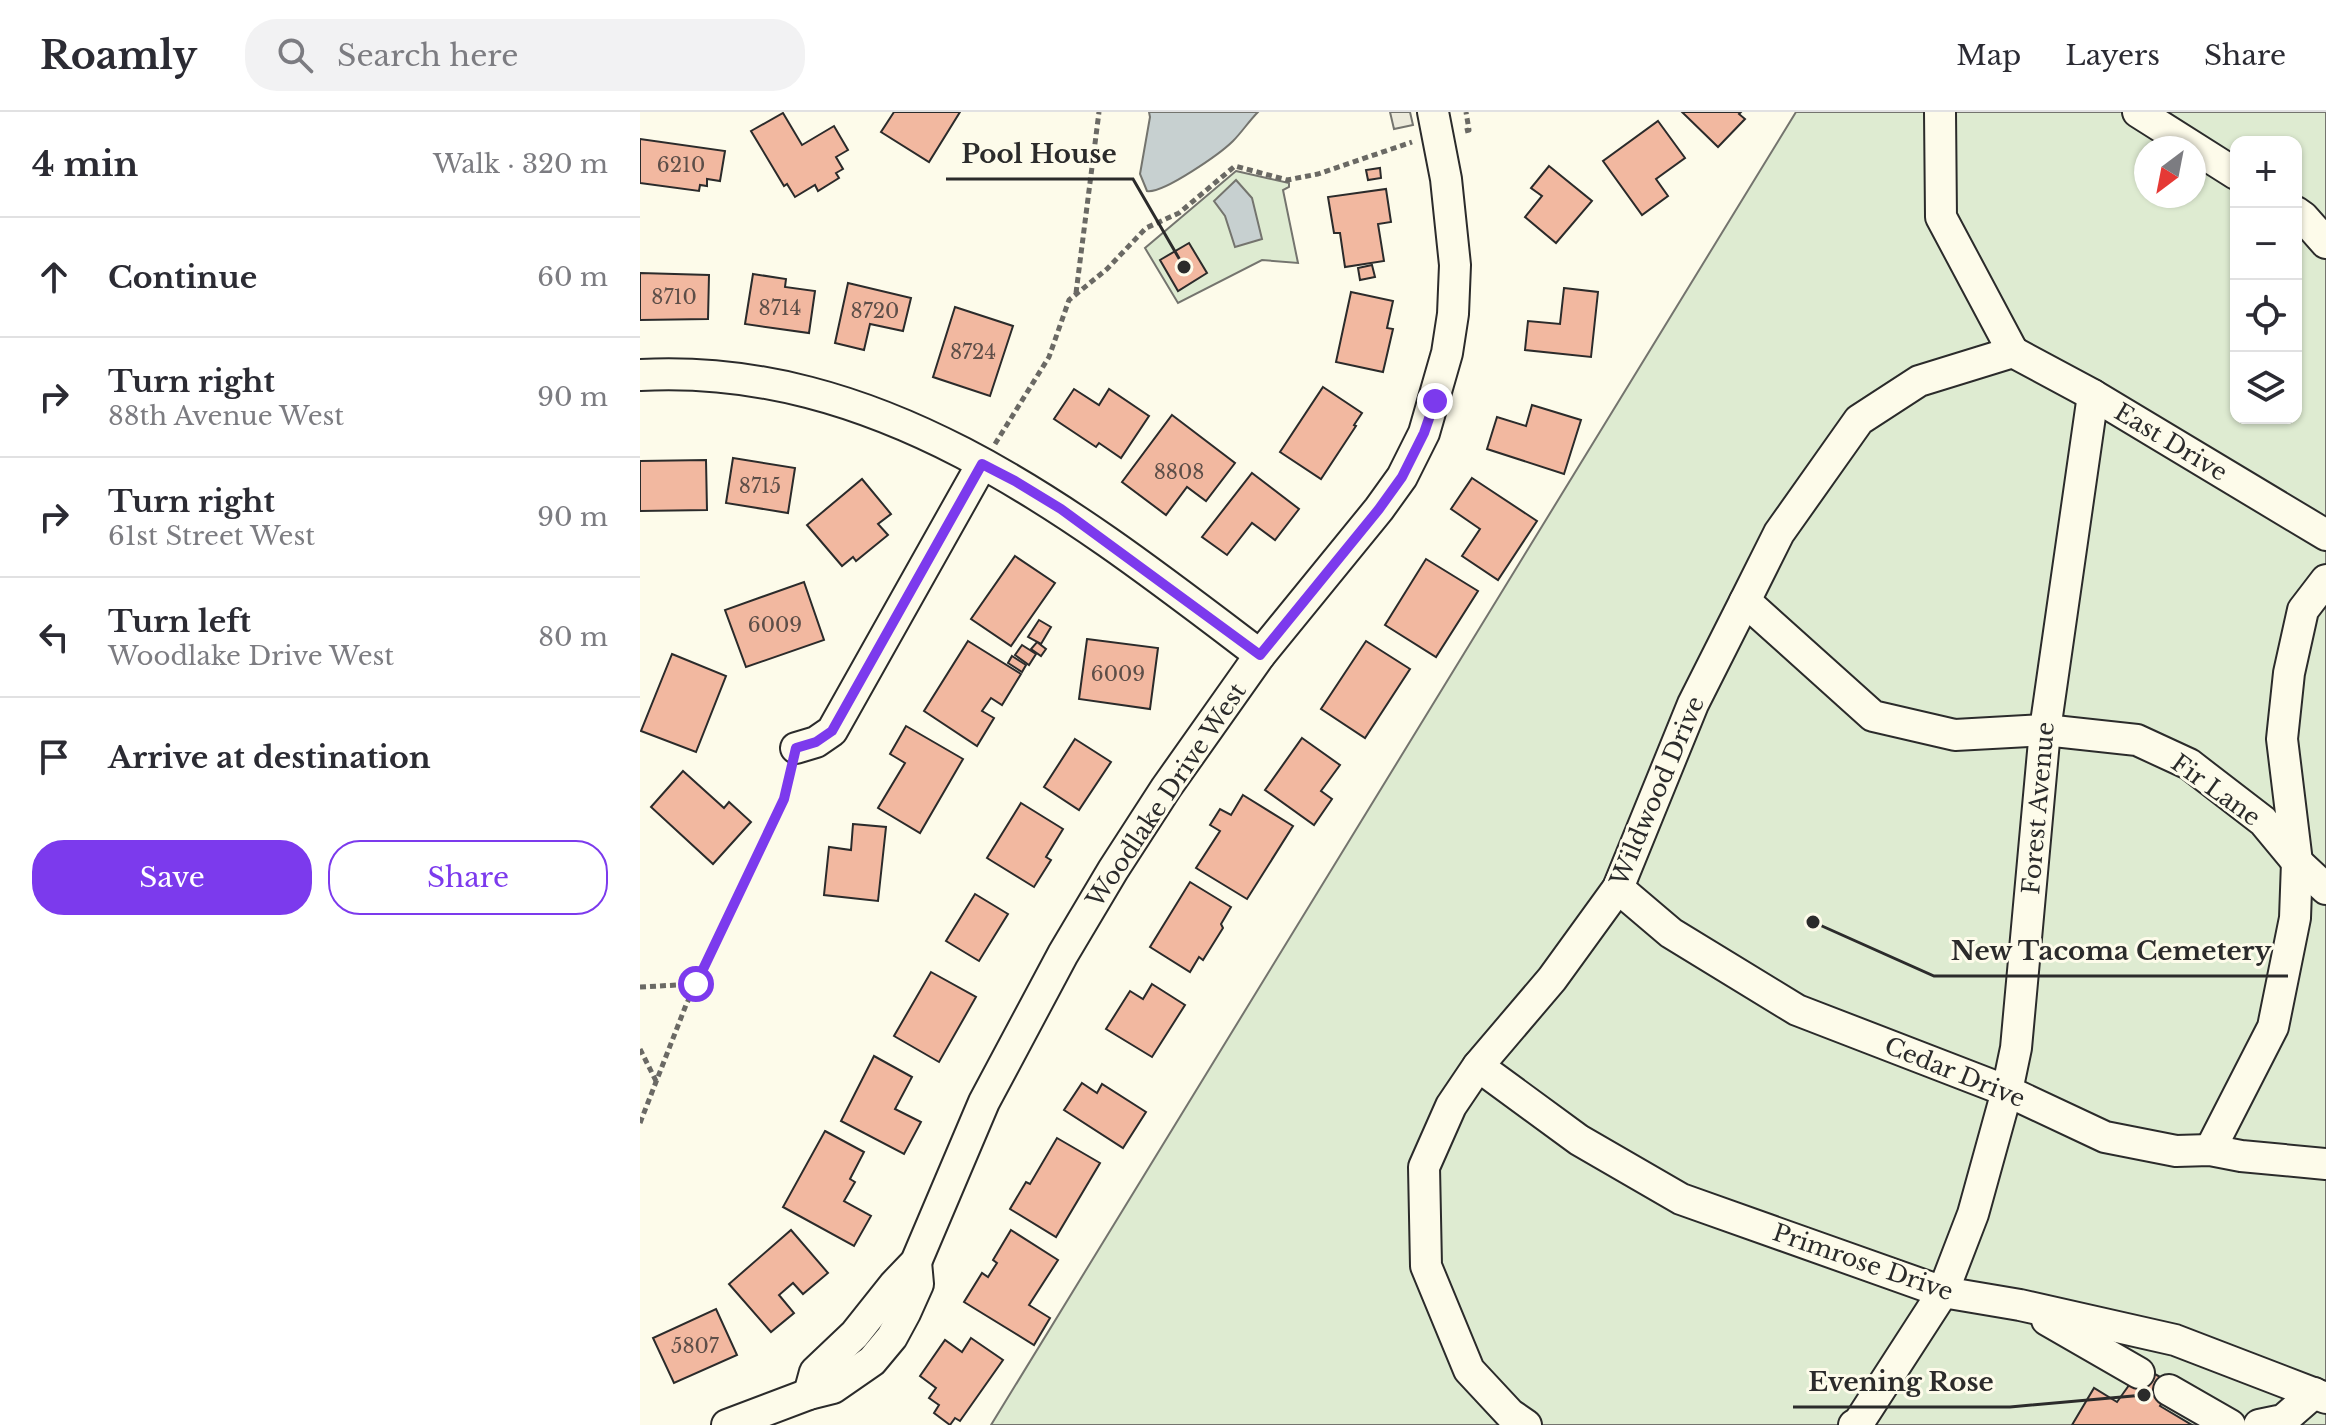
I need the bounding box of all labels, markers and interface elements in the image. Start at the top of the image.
search box [245,19,805,91]
text: Roamly [40,32,197,79]
icon: search [273,33,317,77]
text: Search here [337,37,519,74]
text: Map [1956,38,2021,73]
text: Layers [2065,38,2160,73]
text: Share [2204,38,2286,73]
callout: Pool House [946,129,1133,179]
north arrow [2134,136,2206,208]
map controls [2230,136,2302,424]
button: + [2230,136,2302,208]
text: Pool House [961,138,1117,170]
text: 4 min [32,143,138,185]
text: Walk · 320 m [433,148,608,180]
house number: 6210 [657,153,705,177]
button: − [2230,208,2302,280]
icon: ahead [32,255,76,299]
text: Continue [108,259,257,296]
text: 60 m [537,261,608,293]
button: locate [2230,280,2302,352]
house number: 8710 [651,285,697,309]
house number: 8714 [759,296,801,320]
house number: 8720 [851,299,899,323]
house number: 8724 [950,340,996,364]
button: layers [2230,352,2302,424]
text: Turn right [108,363,275,400]
icon: right [32,375,76,419]
text: 90 m [537,381,608,413]
route end [1417,383,1453,419]
street label: East Drive [2109,397,2233,487]
text: 88th Avenue West [108,400,344,432]
house number: 8808 [1154,460,1204,484]
house number: 8715 [739,474,781,498]
text: Turn right [108,483,275,520]
icon: right [32,495,76,539]
text: 90 m [537,501,608,533]
text: 61st Street West [108,520,315,552]
text: Turn left [108,603,251,640]
house number: 6009 [748,613,802,637]
icon: left [32,615,76,659]
text: 80 m [538,621,608,653]
text: Woodlake Drive West [108,640,394,672]
house number: 6009 [1091,662,1145,686]
street label: Woodlake Drive West [1080,677,1252,913]
street label: Wildwood Drive [1604,692,1710,891]
street label: Forest Avenue [2016,721,2060,895]
icon: arrive [32,735,76,779]
text: Arrive at destination [108,739,431,776]
street label: Fir Lane [2166,748,2266,832]
button: Save [32,840,312,915]
button: Share [328,840,608,915]
callout: New Tacoma Cemetery [1934,926,2288,976]
text: New Tacoma Cemetery [1951,935,2272,967]
route start [678,966,714,1002]
street label: Cedar Drive [1881,1031,2029,1113]
street label: Primrose Drive [1769,1218,1957,1306]
house number: 5807 [671,1334,720,1358]
callout: Evening Rose [1793,1357,2010,1407]
text: Evening Rose [1808,1366,1994,1398]

